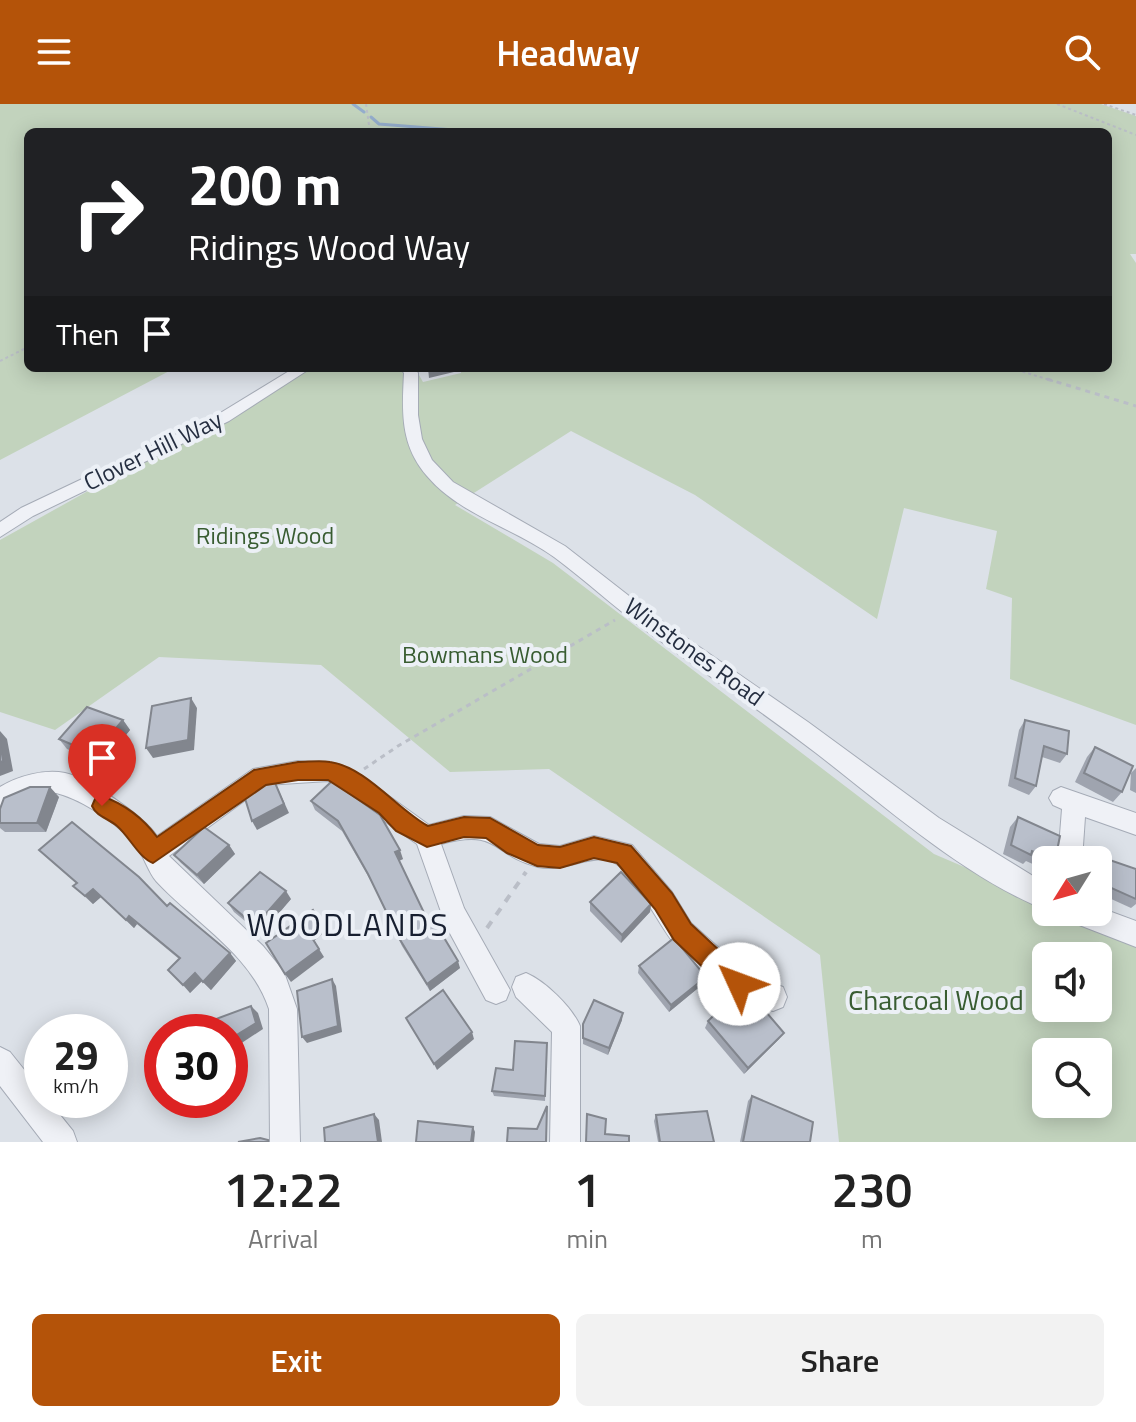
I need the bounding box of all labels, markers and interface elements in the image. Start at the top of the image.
text: Headway [496,25,640,80]
icon: menu [32,30,76,74]
icon: search [1060,30,1104,74]
text: 200 m [188,142,341,227]
icon: right [56,160,160,264]
text: Ridings Wood Way [188,219,470,274]
text: Then [56,311,119,357]
icon: arrive [135,312,179,356]
street label: Clover Hill Way [77,401,228,499]
park label: Ridings Wood [196,517,334,553]
street label: Winstones Road [617,588,772,714]
park label: Bowmans Wood [402,636,568,672]
pin [68,724,136,806]
icon: arrive [80,736,124,780]
north arrow [1032,846,1112,926]
map controls [1032,846,1112,1118]
district label: WOODLANDS [246,900,450,948]
position arrow [697,942,781,1026]
button: sound [1032,942,1112,1022]
park label: Charcoal Wood [848,978,1024,1021]
speed limit sign: 30 [144,1014,248,1118]
text: 29 [54,1025,98,1086]
button: search [1032,1038,1112,1118]
text: km/h [53,1070,99,1101]
text: 12:22 [224,1153,343,1226]
text: 1 [574,1153,601,1226]
text: 230 [832,1153,912,1226]
text: Arrival [248,1219,318,1258]
text: min [566,1219,608,1258]
text: m [861,1219,883,1258]
button: Exit [32,1314,560,1406]
button: Share [576,1314,1104,1406]

